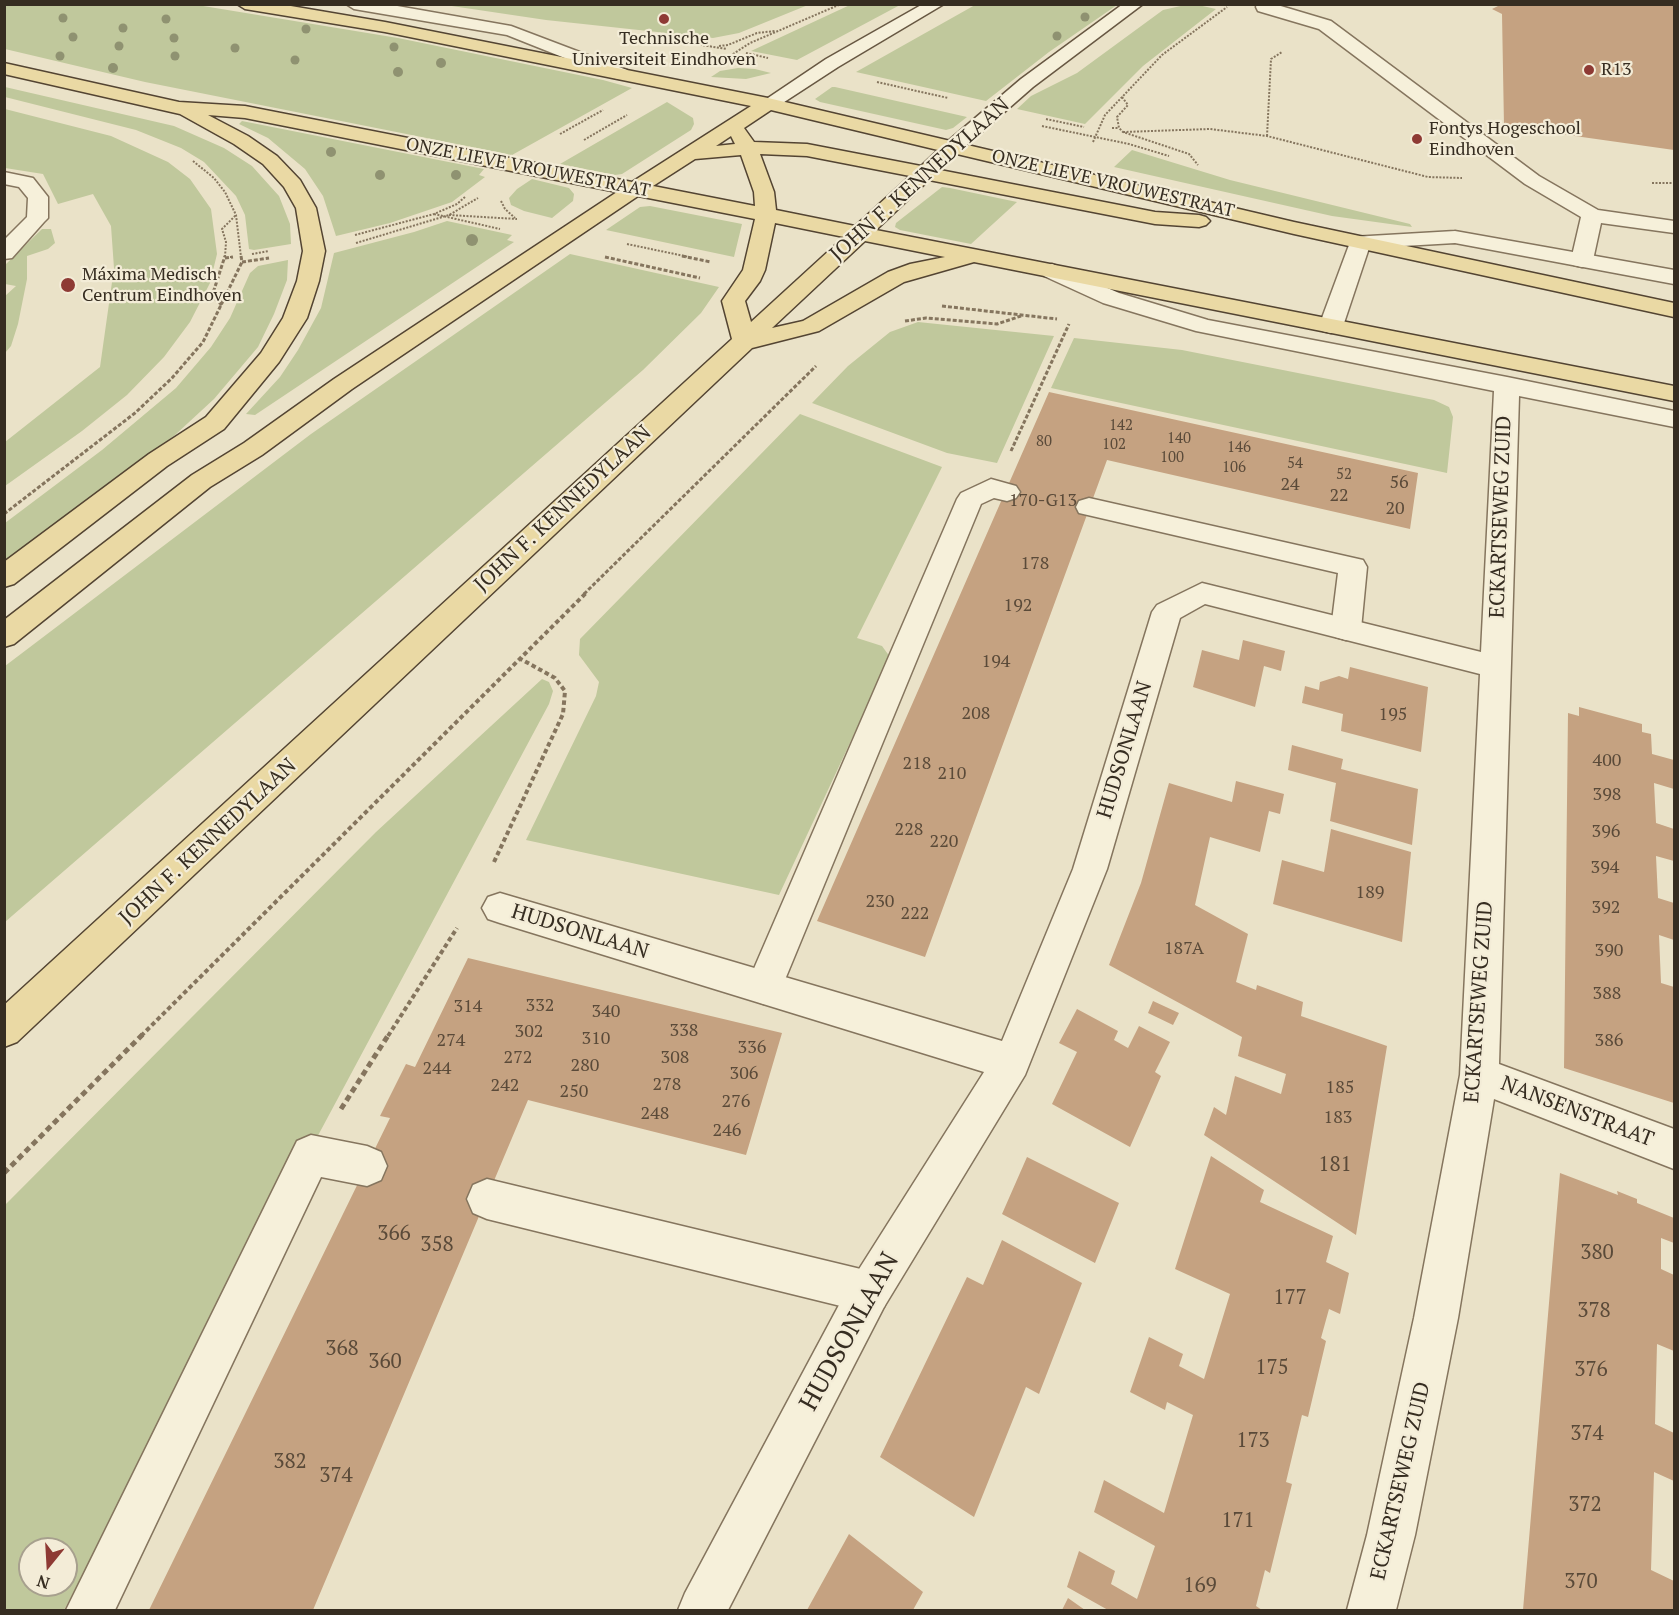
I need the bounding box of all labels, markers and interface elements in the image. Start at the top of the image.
marker: Technische Universiteit Eindhoven [657,12,671,26]
place label: Technische Universiteit Eindhoven [572,28,756,70]
place label: R13 [1601,59,1632,81]
marker: R13 [1582,63,1596,77]
street label: JOHN F. KENNEDYLAAN [825,93,1015,267]
place label: Fontys Hogeschool Eindhoven [1429,118,1581,160]
marker: Fontys Hogeschool Eindhoven [1410,132,1424,146]
street label: ONZE LIEVE VROUWESTRAAT [404,134,652,202]
street label: ONZE LIEVE VROUWESTRAAT [989,146,1237,222]
place label: Máxima Medisch Centrum Eindhoven [82,264,242,306]
marker: Máxima Medisch Centrum Eindhoven [59,276,77,294]
street label: ECKARTSEWEG ZUID [1485,415,1517,619]
house number: 142 [1109,417,1133,435]
street label: JOHN F. KENNEDYLAAN [469,420,657,598]
house number: 140 [1167,430,1191,448]
house number: 80 [1036,433,1052,451]
house number: 102 [1102,436,1126,454]
house number: 146 [1227,439,1251,457]
house number: 100 [1160,449,1184,467]
house number: 54 [1287,455,1303,473]
house number: 106 [1222,459,1246,477]
house number: 52 [1336,466,1352,484]
house number: 56 [1389,472,1409,494]
house number: 24 [1280,474,1300,496]
house number: 22 [1329,485,1349,507]
house number: 170-G13 [1009,490,1077,512]
house number: 20 [1385,498,1405,520]
house number: 178 [1021,553,1049,575]
house number: 192 [1004,595,1032,617]
house number: 194 [982,651,1010,673]
street label: HUDSONLAAN [1092,678,1158,822]
house number: 208 [962,703,990,725]
house number: 195 [1379,704,1407,726]
house number: 400 [1593,750,1621,772]
street label: JOHN F. KENNEDYLAAN [114,753,302,931]
house number: 218 [903,753,931,775]
house number: 210 [938,763,966,785]
house number: 398 [1593,784,1621,806]
house number: 228 [895,819,923,841]
house number: 396 [1592,821,1620,843]
house number: 220 [930,831,958,853]
house number: 394 [1591,857,1619,879]
house number: 189 [1356,882,1384,904]
house number: 230 [866,891,894,913]
house number: 392 [1592,897,1620,919]
street label: HUDSONLAAN [508,899,652,965]
street label: ECKARTSEWEG ZUID [1459,900,1499,1104]
house number: 222 [901,903,929,925]
house number: 187A [1164,938,1204,960]
house number: 390 [1595,940,1623,962]
house number: 388 [1593,983,1621,1005]
house number: 332 [526,995,554,1017]
house number: 314 [454,996,482,1018]
house number: 340 [592,1001,620,1023]
house number: 338 [670,1020,698,1042]
house number: 302 [515,1021,543,1043]
house number: 310 [582,1028,610,1050]
house number: 274 [437,1030,465,1052]
house number: 386 [1595,1030,1623,1052]
house number: 336 [738,1037,766,1059]
house number: 272 [504,1047,532,1069]
house number: 308 [661,1047,689,1069]
house number: 280 [571,1055,599,1077]
house number: 244 [423,1058,451,1080]
house number: 306 [730,1063,758,1085]
street label: NANSENSTRAAT [1497,1071,1657,1153]
house number: 278 [653,1074,681,1096]
house number: 242 [491,1075,519,1097]
house number: 185 [1326,1077,1354,1099]
house number: 250 [560,1081,588,1103]
house number: 276 [722,1091,750,1113]
house number: 248 [641,1103,669,1125]
house number: 183 [1324,1107,1352,1129]
house number: 246 [713,1120,741,1142]
house number: 181 [1318,1152,1352,1178]
house number: 366 [377,1221,411,1247]
house number: 358 [420,1232,454,1258]
house number: 380 [1580,1240,1614,1266]
street label: HUDSONLAAN [794,1248,906,1416]
house number: 177 [1273,1285,1307,1311]
house number: 378 [1577,1298,1611,1324]
house number: 368 [325,1336,359,1362]
house number: 360 [368,1349,402,1375]
house number: 175 [1255,1355,1289,1381]
house number: 376 [1574,1357,1608,1383]
street label: ECKARTSEWEG ZUID [1366,1379,1436,1583]
house number: 374 [1570,1421,1604,1447]
house number: 173 [1236,1428,1270,1454]
house number: 382 [273,1449,307,1475]
house number: 374 [319,1463,353,1489]
house number: 372 [1568,1492,1602,1518]
house number: 171 [1221,1508,1255,1534]
north arrow [18,1537,78,1597]
house number: 370 [1564,1569,1598,1595]
text: N [34,1570,52,1595]
house number: 169 [1183,1573,1217,1599]

